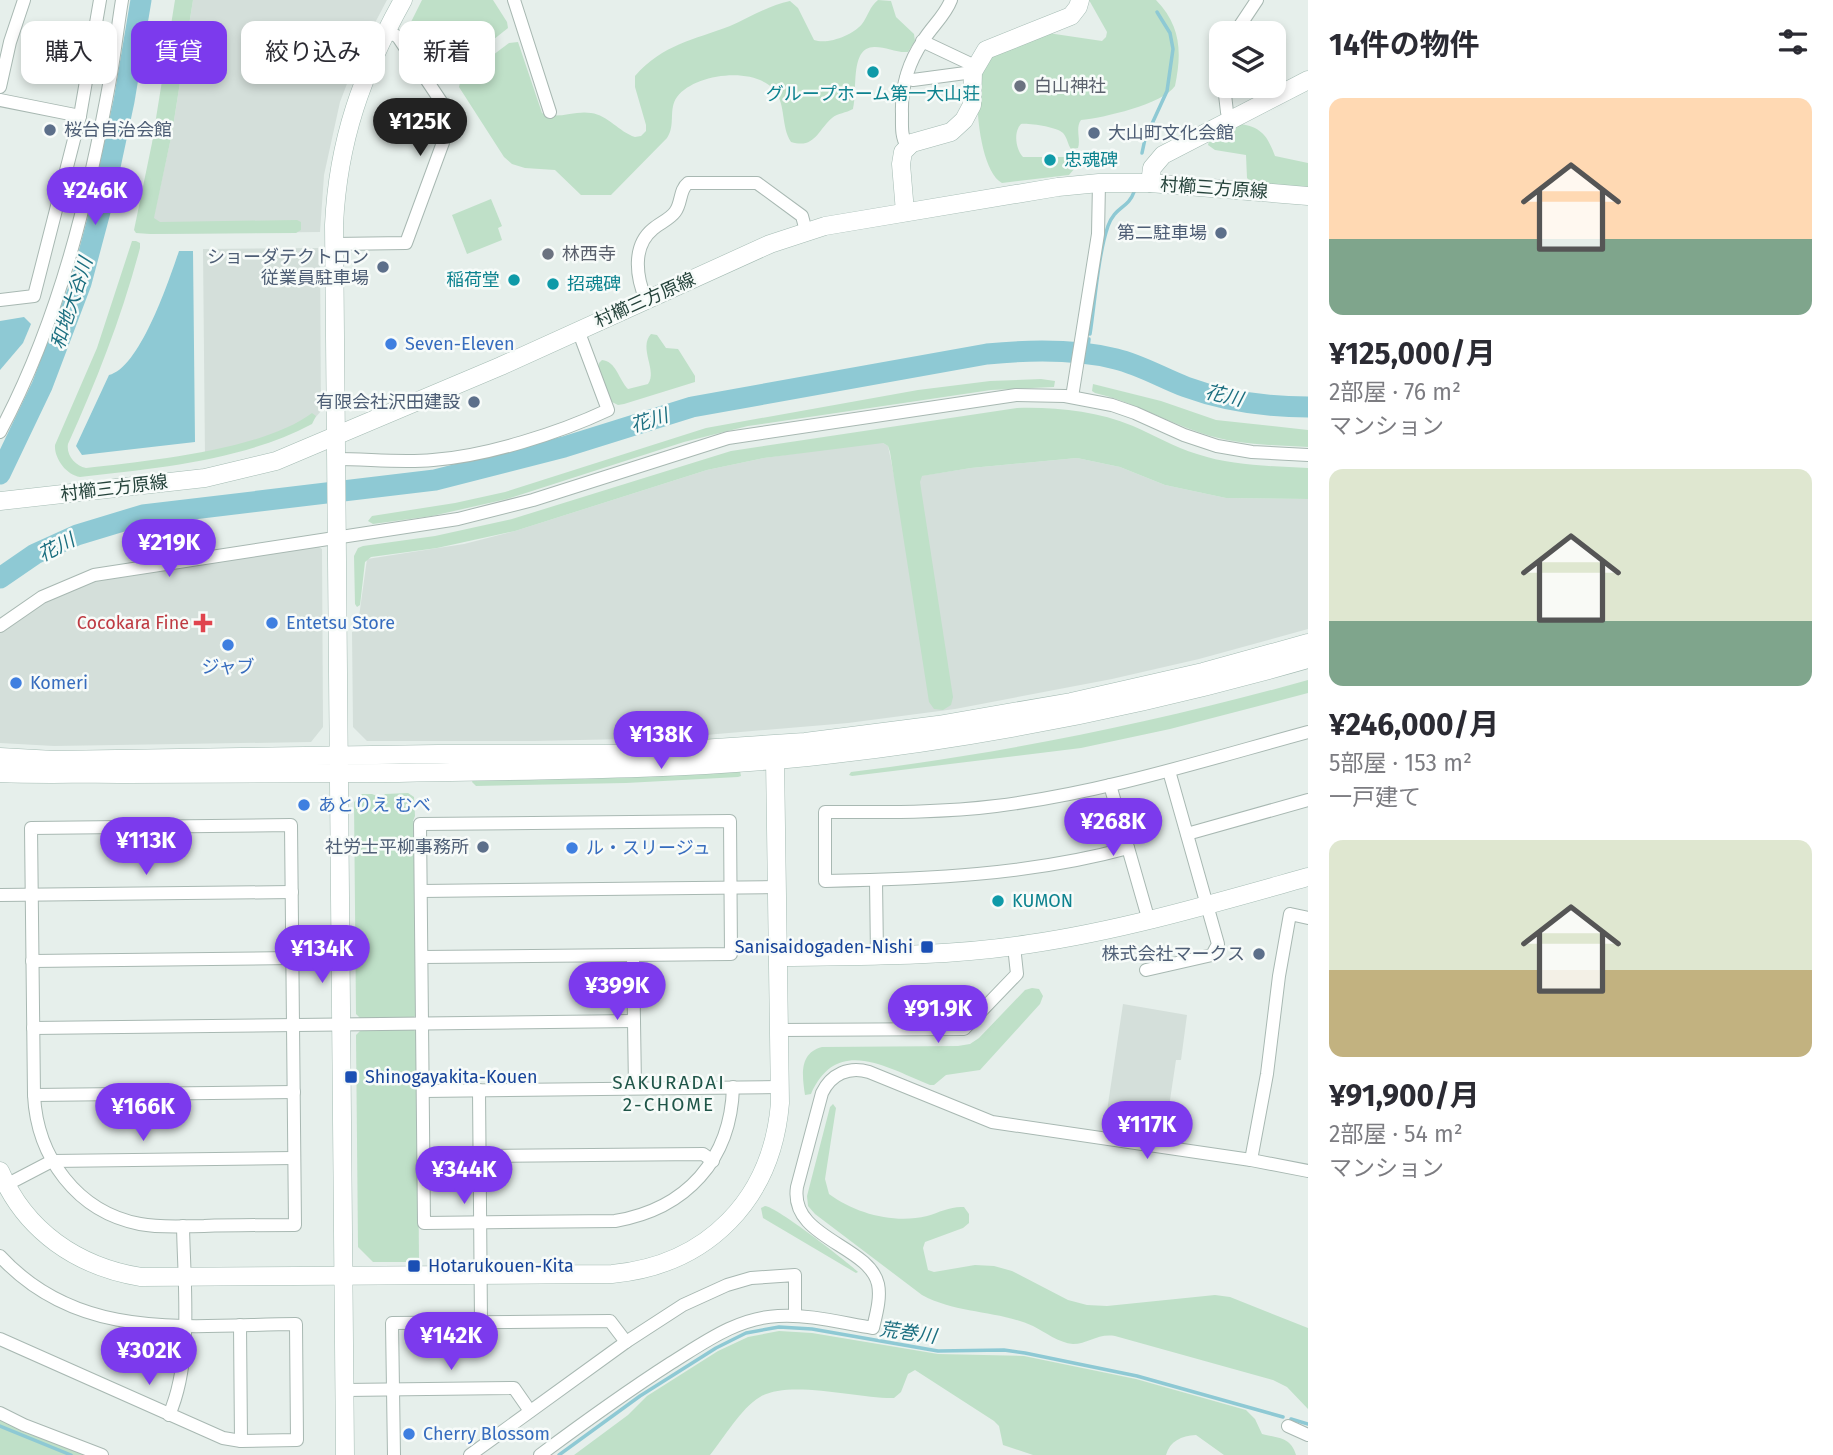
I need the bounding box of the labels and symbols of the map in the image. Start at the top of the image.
marker: グループホーム第一大山荘 [865,64,881,80]
place label: 白山神社 [1034,75,1106,97]
marker: 白山神社 [1012,78,1028,94]
place label: グループホーム第一大山荘 [766,83,980,105]
pin: ¥125K [371,99,469,158]
place label: 桜台自治会館 [64,119,172,141]
marker: 桜台自治会館 [42,122,58,138]
place label: 大山町文化会館 [1108,122,1234,144]
marker: 大山町文化会館 [1086,125,1102,141]
place label: 忠魂碑 [1064,149,1118,171]
marker: 忠魂碑 [1042,152,1058,168]
pin: ¥246K [46,168,144,227]
street label: 村櫛三方原線 [1159,173,1269,203]
place label: 第二駐車場 [1117,222,1207,244]
marker: 第二駐車場 [1213,225,1229,241]
place label: 林西寺 [562,243,616,265]
place label: ショーダテクトロン 従業員駐車場 [207,246,369,289]
marker: 林西寺 [540,246,556,262]
water label: 和地大谷川 [46,253,98,352]
marker: ショーダテクトロン 従業員駐車場 [375,259,391,275]
street label: 村櫛三方原線 [591,268,699,332]
place label: 稲荷堂 [446,269,500,291]
marker: 稲荷堂 [506,272,522,288]
place label: 招魂碑 [567,273,621,295]
marker: 招魂碑 [545,276,561,292]
place label: Seven-Eleven [405,333,515,355]
marker: Seven-Eleven [383,336,399,352]
water label: 花川 [1203,380,1247,411]
place label: 有限会社沢田建設 [316,391,460,413]
marker: 有限会社沢田建設 [466,394,482,410]
water label: 花川 [628,403,673,437]
street label: 村櫛三方原線 [59,471,169,505]
pin: ¥219K [120,520,218,579]
water label: 花川 [34,527,80,567]
place label: Cocokara Fine [77,612,189,634]
place label: Entetsu Store [286,612,395,634]
marker: Cocokara Fine [195,615,211,631]
marker: Entetsu Store [264,615,280,631]
marker: ジャブ [220,637,236,653]
place label: ジャブ [201,656,255,678]
place label: Komeri [30,672,88,694]
marker: Komeri [8,675,24,691]
pin: ¥138K [612,712,710,771]
place label: あとりえ むべ [318,794,431,816]
marker: あとりえ むべ [296,797,312,813]
pin: ¥268K [1064,798,1162,858]
pin: ¥113K [97,818,195,877]
place label: 社労士平柳事務所 [325,836,469,858]
place label: ル・スリージュ [586,837,710,859]
marker: 社労士平柳事務所 [475,839,491,855]
marker: ル・スリージュ [564,840,580,856]
place label: KUMON [1012,890,1073,912]
marker: KUMON [990,893,1006,909]
pin: ¥134K [273,926,371,985]
place label: Sanisaidogaden-Nishi [735,936,913,958]
marker: Sanisaidogaden-Nishi [919,939,935,955]
place label: 株式会社マークス [1102,943,1245,965]
marker: 株式会社マークス [1251,946,1267,962]
pin: ¥399K [568,962,666,1022]
pin: ¥91.9K [881,986,995,1045]
place label: Shinogayakita-Kouen [365,1066,538,1088]
marker: Shinogayakita-Kouen [343,1069,359,1085]
district label: SAKURADAI 2-CHOME [612,1071,726,1116]
pin: ¥166K [94,1084,192,1143]
pin: ¥117K [1098,1102,1196,1161]
pin: ¥344K [415,1146,513,1206]
place label: Hotarukouen-Kita [428,1255,574,1277]
marker: Hotarukouen-Kita [406,1258,422,1274]
pin: ¥142K [402,1312,500,1372]
water label: 荒巻川 [878,1317,940,1348]
pin: ¥302K [100,1328,198,1387]
place label: Cherry Blossom [423,1423,550,1445]
marker: Cherry Blossom [401,1426,417,1442]

